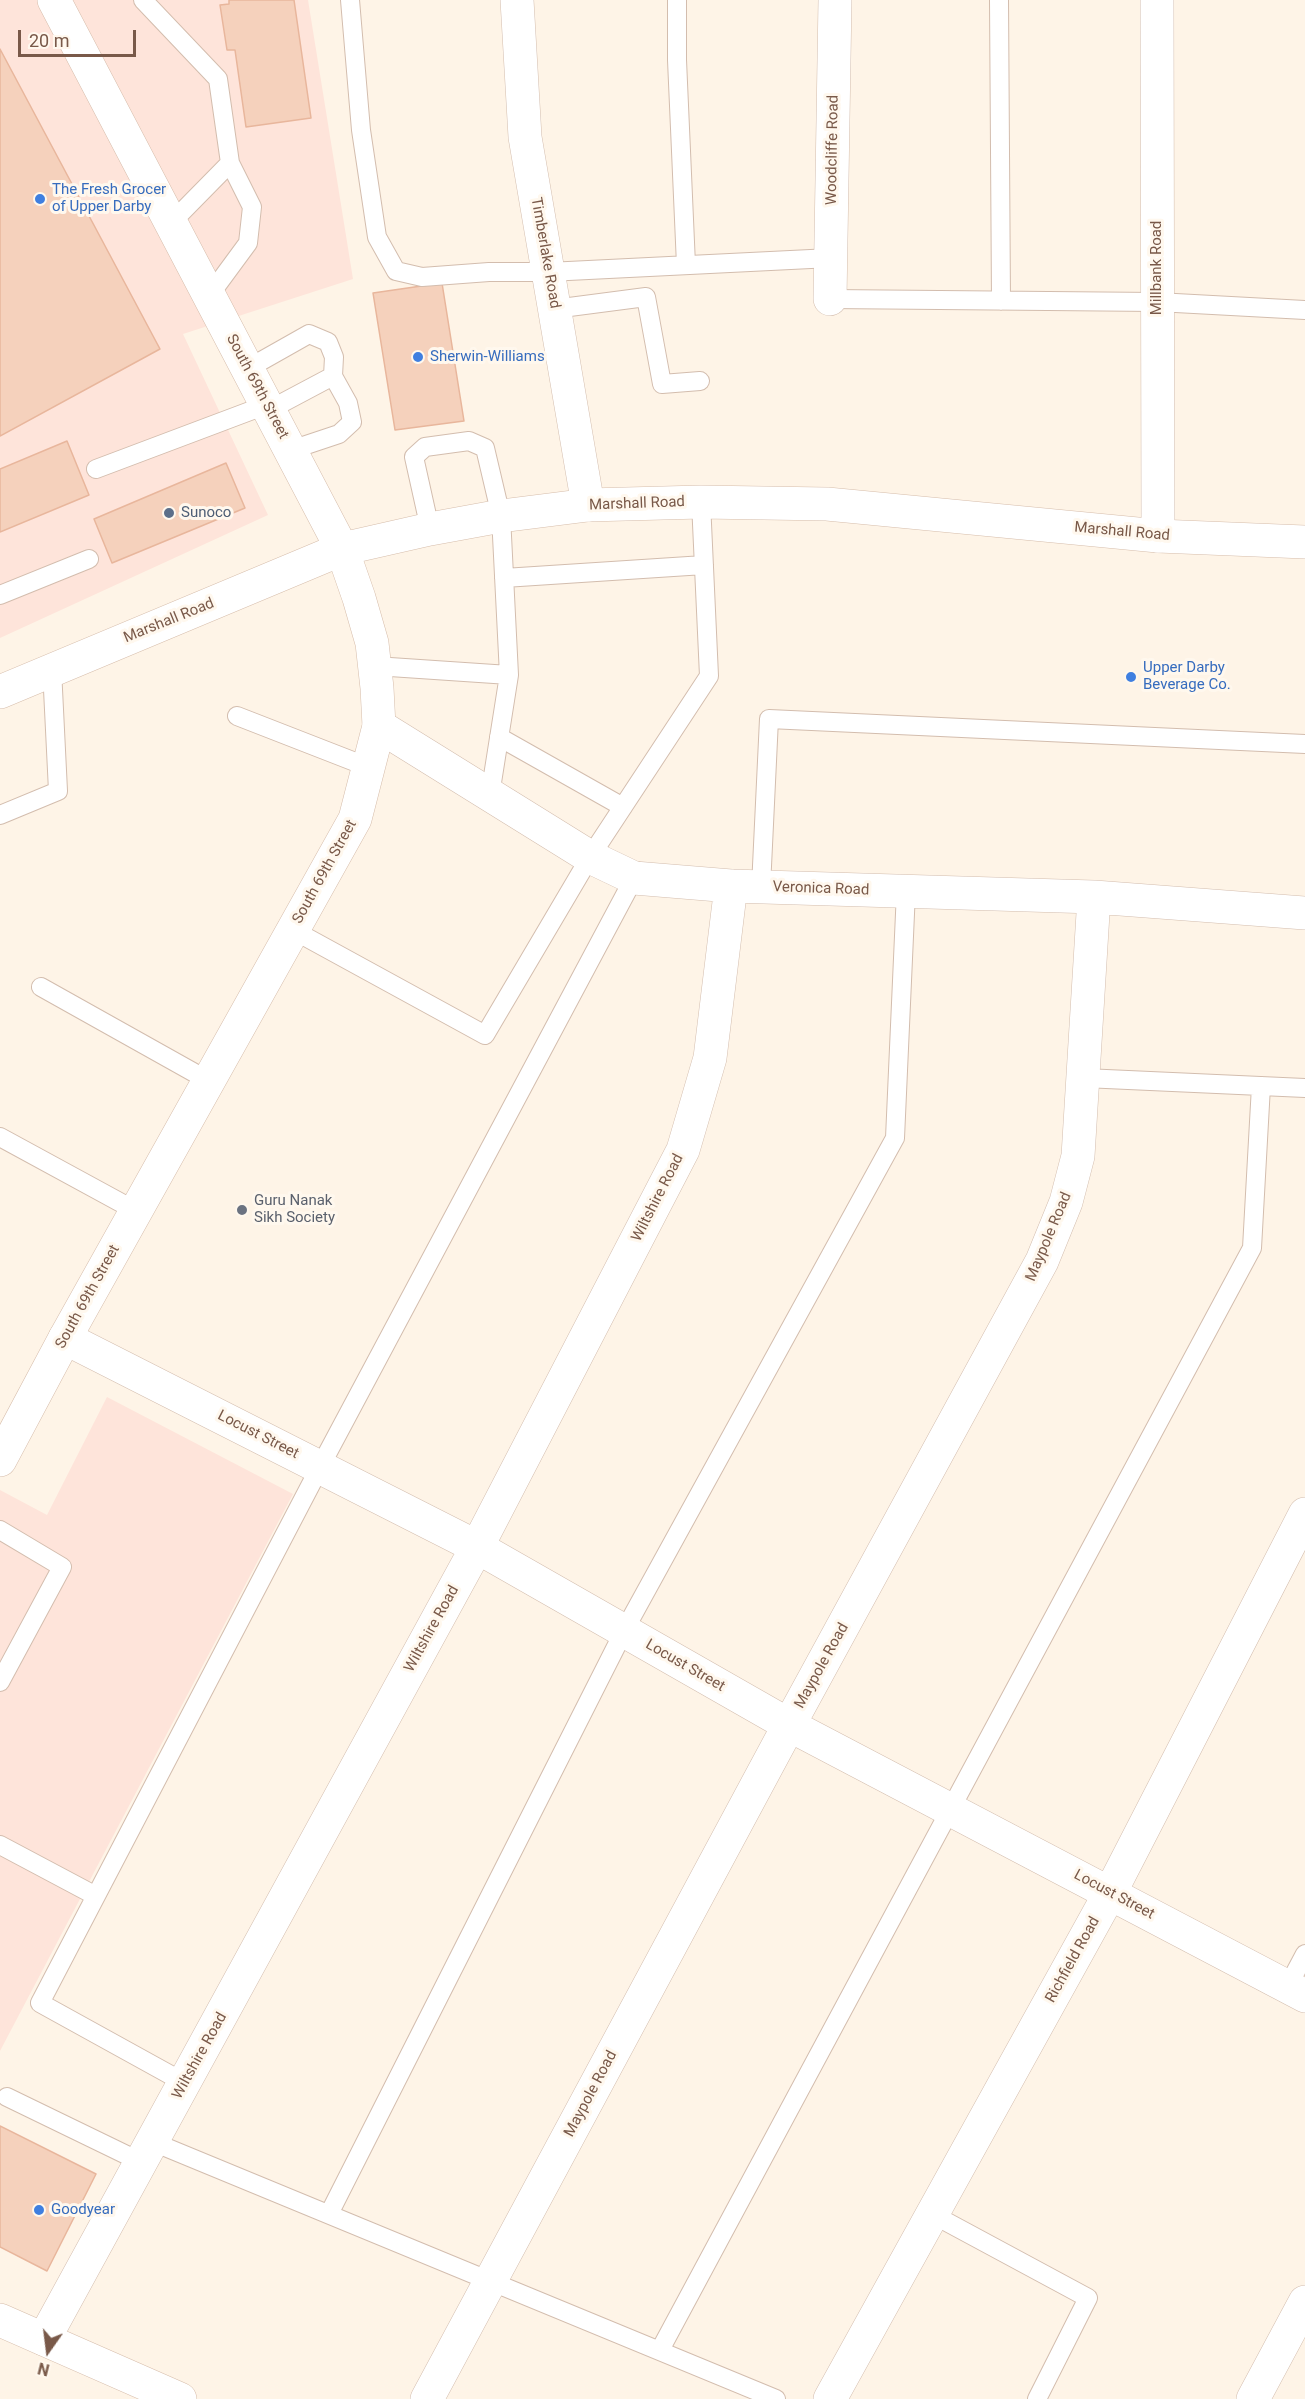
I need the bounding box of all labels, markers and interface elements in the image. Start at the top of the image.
scale bar [21,18,140,56]
text: 20 m [29,30,69,51]
street label: Woodcliffe Road [823,95,843,205]
place label: The Fresh Grocer of Upper Darby [52,181,166,216]
marker: The Fresh Grocer of Upper Darby [33,192,47,206]
street label: Timberlake Road [526,196,564,310]
street label: Millbank Road [1148,221,1166,315]
street label: South 69th Street [222,332,292,442]
place label: Sherwin-Williams [430,348,545,366]
marker: Sherwin-Williams [411,350,425,364]
street label: Marshall Road [589,493,685,515]
place label: Sunoco [181,504,231,522]
marker: Sunoco [162,506,176,520]
street label: Marshall Road [1073,519,1171,545]
street label: Marshall Road [121,595,217,647]
place label: Upper Darby Beverage Co. [1143,659,1231,694]
marker: Upper Darby Beverage Co. [1124,670,1138,684]
street label: South 69th Street [289,817,361,927]
street label: Veronica Road [772,878,870,900]
street label: Wiltshire Road [628,1151,688,1245]
street label: Maypole Road [1022,1190,1076,1284]
place label: Guru Nanak Sikh Society [254,1192,335,1227]
marker: Guru Nanak Sikh Society [235,1203,249,1217]
street label: South 69th Street [52,1242,124,1352]
street label: Locust Street [214,1407,302,1463]
street label: Wiltshire Road [401,1583,463,1675]
street label: Maypole Road [791,1620,853,1712]
street label: Locust Street [642,1636,728,1696]
street label: Locust Street [1071,1866,1157,1924]
street label: Richfield Road [1042,1914,1104,2006]
street label: Wiltshire Road [169,2010,231,2102]
street label: Maypole Road [561,2048,621,2140]
place label: Goodyear [51,2201,115,2219]
marker: Goodyear [32,2203,46,2217]
north arrow [18,2321,78,2381]
text: N [36,2358,51,2380]

